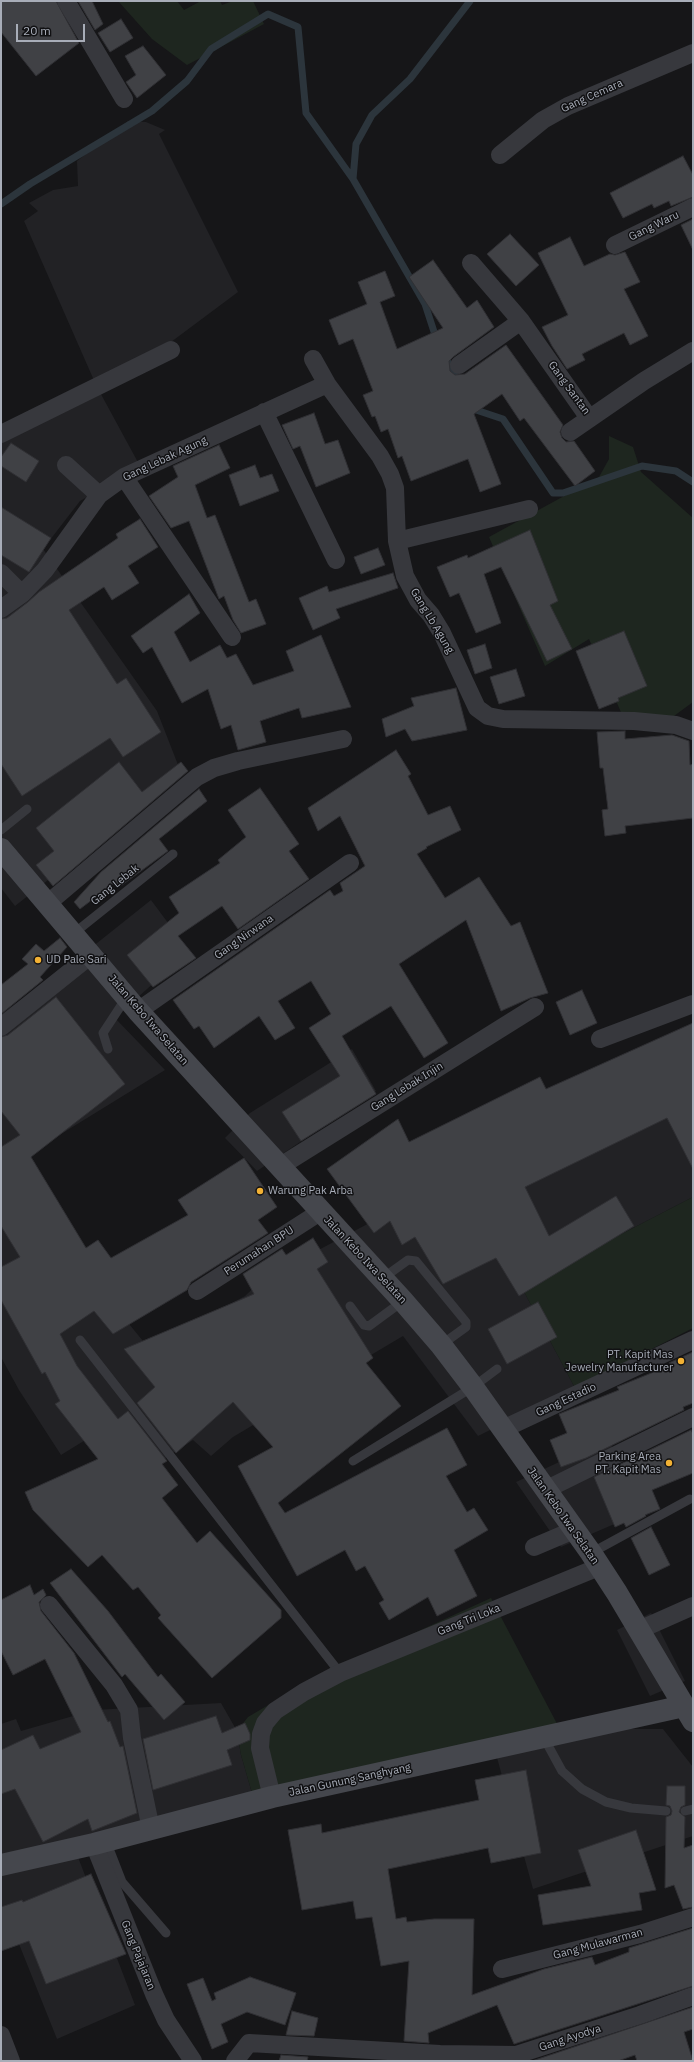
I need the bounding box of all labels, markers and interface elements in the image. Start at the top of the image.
scale bar [18,16,87,42]
text: 20 m [23,23,51,38]
street label: Gang Cemara [559,76,625,116]
street label: Gang Waru [627,208,681,244]
street label: Gang Santan [545,359,593,417]
street label: Gang Lebak Agung [121,434,209,484]
street label: Gang Lb Agung [407,586,457,656]
street label: Gang Lebak [88,862,142,908]
street label: Gang Nirwana [212,912,276,962]
place label: UD Pale Sari [46,953,107,967]
marker: UD Pale Sari [33,955,43,965]
street label: Jalan Kebo Iwa Selatan [105,972,191,1068]
street label: Gang Lebak Injin [368,1060,446,1114]
place label: Warung Pak Arba [268,1184,353,1198]
marker: Warung Pak Arba [255,1186,265,1196]
street label: Jalan Kebo Iwa Selatan [321,1213,409,1307]
street label: Perumahan BPU [222,1224,296,1278]
place label: PT. Kapit Mas Jewelry Manufacturer [565,1348,673,1374]
marker: PT. Kapit Mas Jewelry Manufacturer [676,1356,686,1366]
street label: Gang Estadio [534,1380,598,1420]
place label: Parking Area PT. Kapit Mas [595,1450,661,1476]
marker: Parking Area PT. Kapit Mas [664,1458,674,1468]
street label: Jalan Kebo Iwa Selatan [524,1465,602,1567]
street label: Gang Tri Loka [436,1601,502,1639]
street label: Jalan Gunung Sanghyang [288,1761,412,1799]
street label: Gang Pajajaran [118,1918,158,1992]
street label: Gang Mulawarman [552,1926,644,1962]
street label: Gang Ayodya [537,2022,603,2054]

